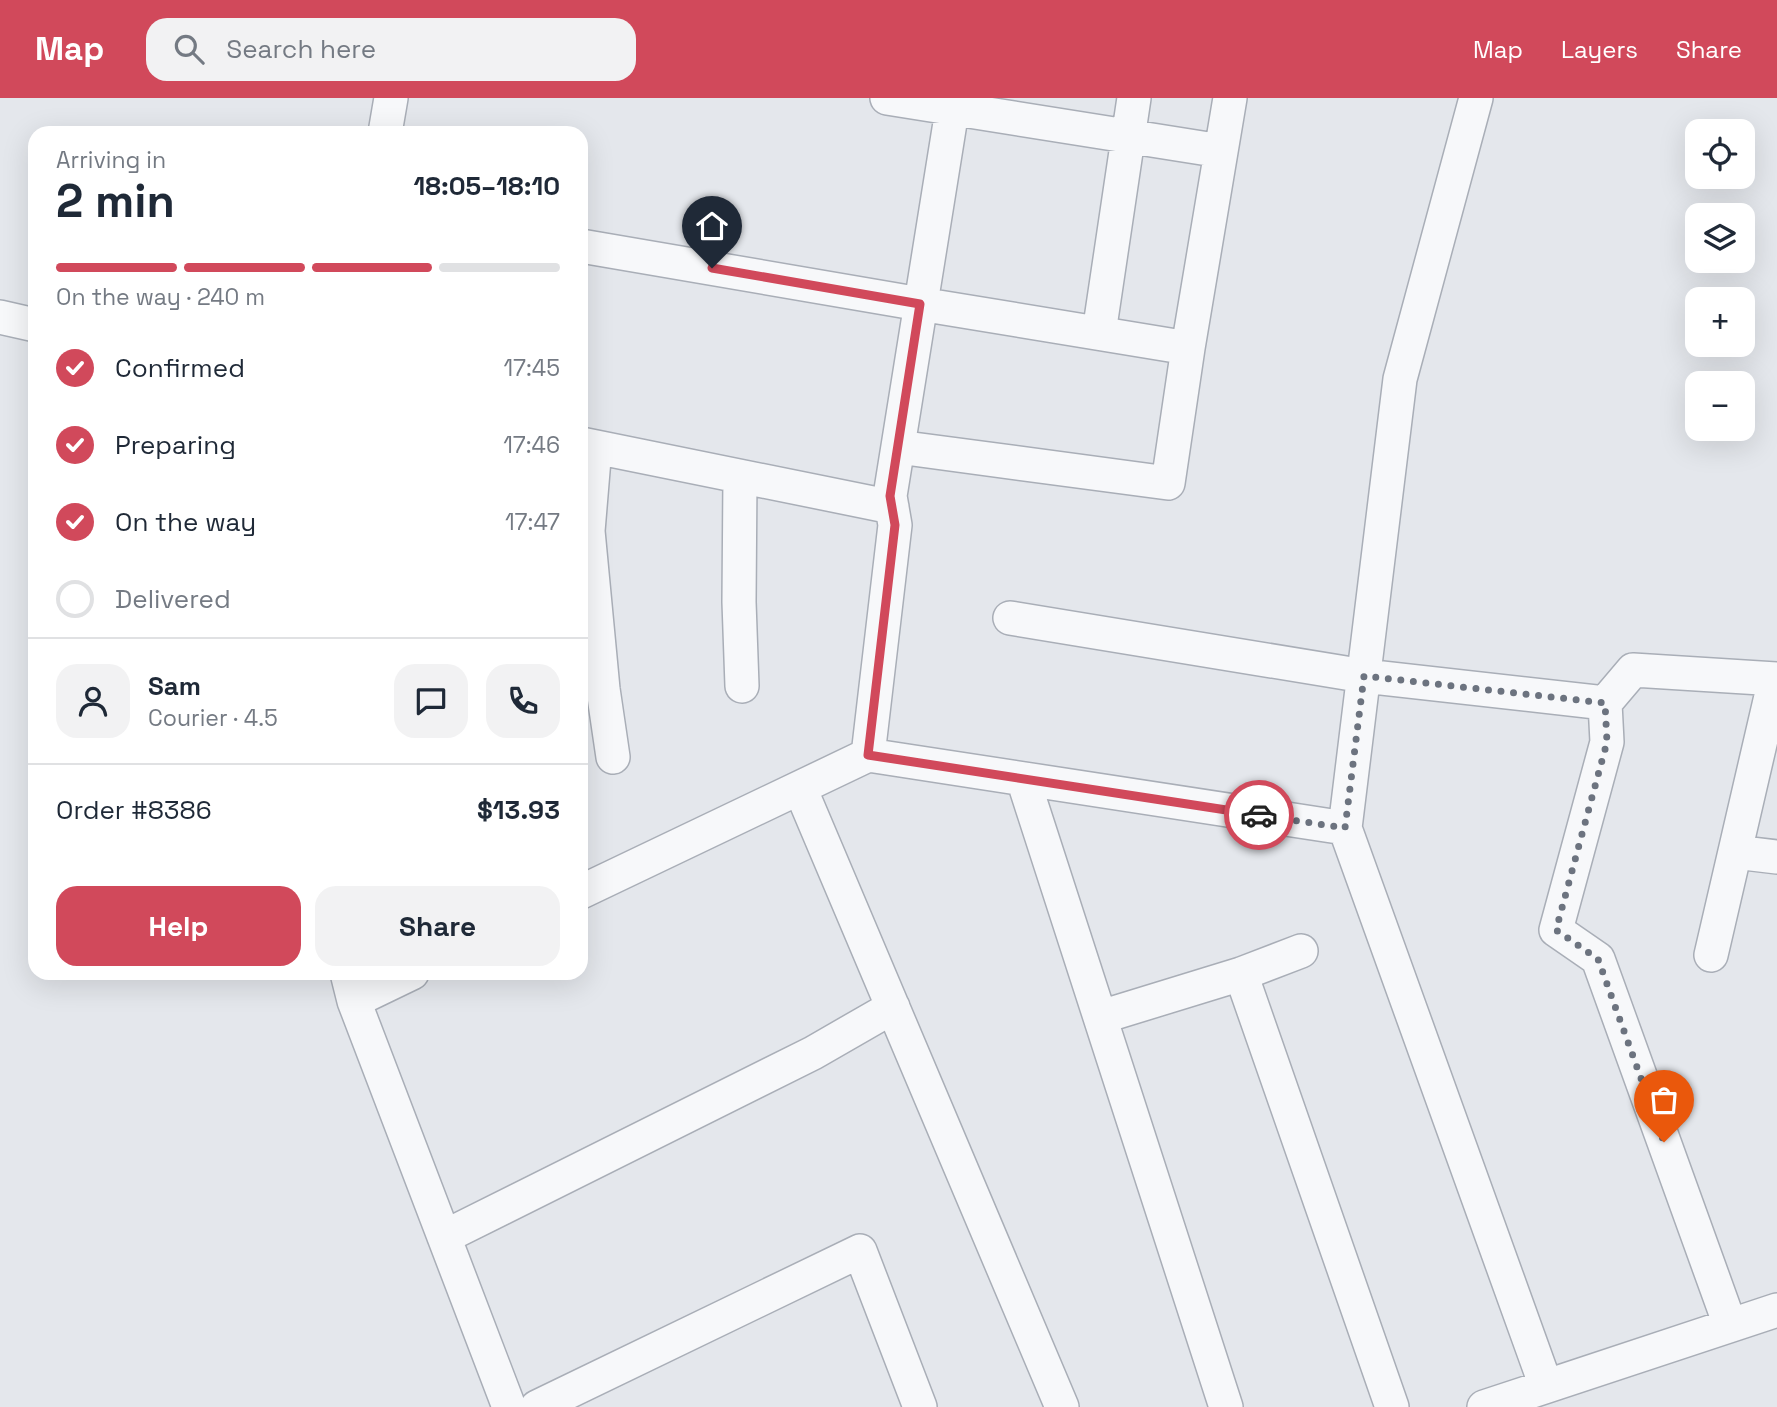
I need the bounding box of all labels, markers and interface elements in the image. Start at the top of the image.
search box [146,18,636,81]
text: Map [35,28,104,70]
icon: search [170,30,208,68]
text: Search here [226,32,376,66]
text: Map [1473,34,1523,65]
text: Layers [1561,34,1638,65]
text: Share [1676,34,1742,65]
map controls [1685,119,1755,441]
button: locate [1685,119,1755,189]
text: Arriving in [56,145,166,175]
text: 18:05–18:10 [414,169,560,203]
text: 2 min [56,172,175,230]
pin [682,196,742,268]
button: layers [1685,203,1755,273]
icon: home [693,207,731,245]
text: On the way · 240 m [56,282,265,312]
button: + [1685,287,1755,357]
icon: check [56,349,94,387]
text: Confirmed [115,351,245,385]
text: 17:45 [503,353,560,383]
button: − [1685,371,1755,441]
icon: check [56,426,94,464]
text: Preparing [115,428,236,462]
text: 17:46 [503,430,560,460]
icon: check [56,503,94,541]
text: On the way [115,505,256,539]
text: 17:47 [505,507,560,537]
text: Delivered [115,582,231,616]
button: person [56,664,130,738]
button: chat [394,664,468,738]
button: phone [486,664,560,738]
text: Sam [148,669,201,703]
text: Courier · 4.5 [148,703,278,733]
courier [1224,780,1294,850]
text: Order #8386 [56,793,212,827]
text: $13.93 [477,793,560,827]
icon: car [1240,796,1278,834]
button: Help [56,886,301,966]
button: Share [315,886,560,966]
pin [1634,1070,1694,1142]
icon: bag [1645,1081,1683,1119]

